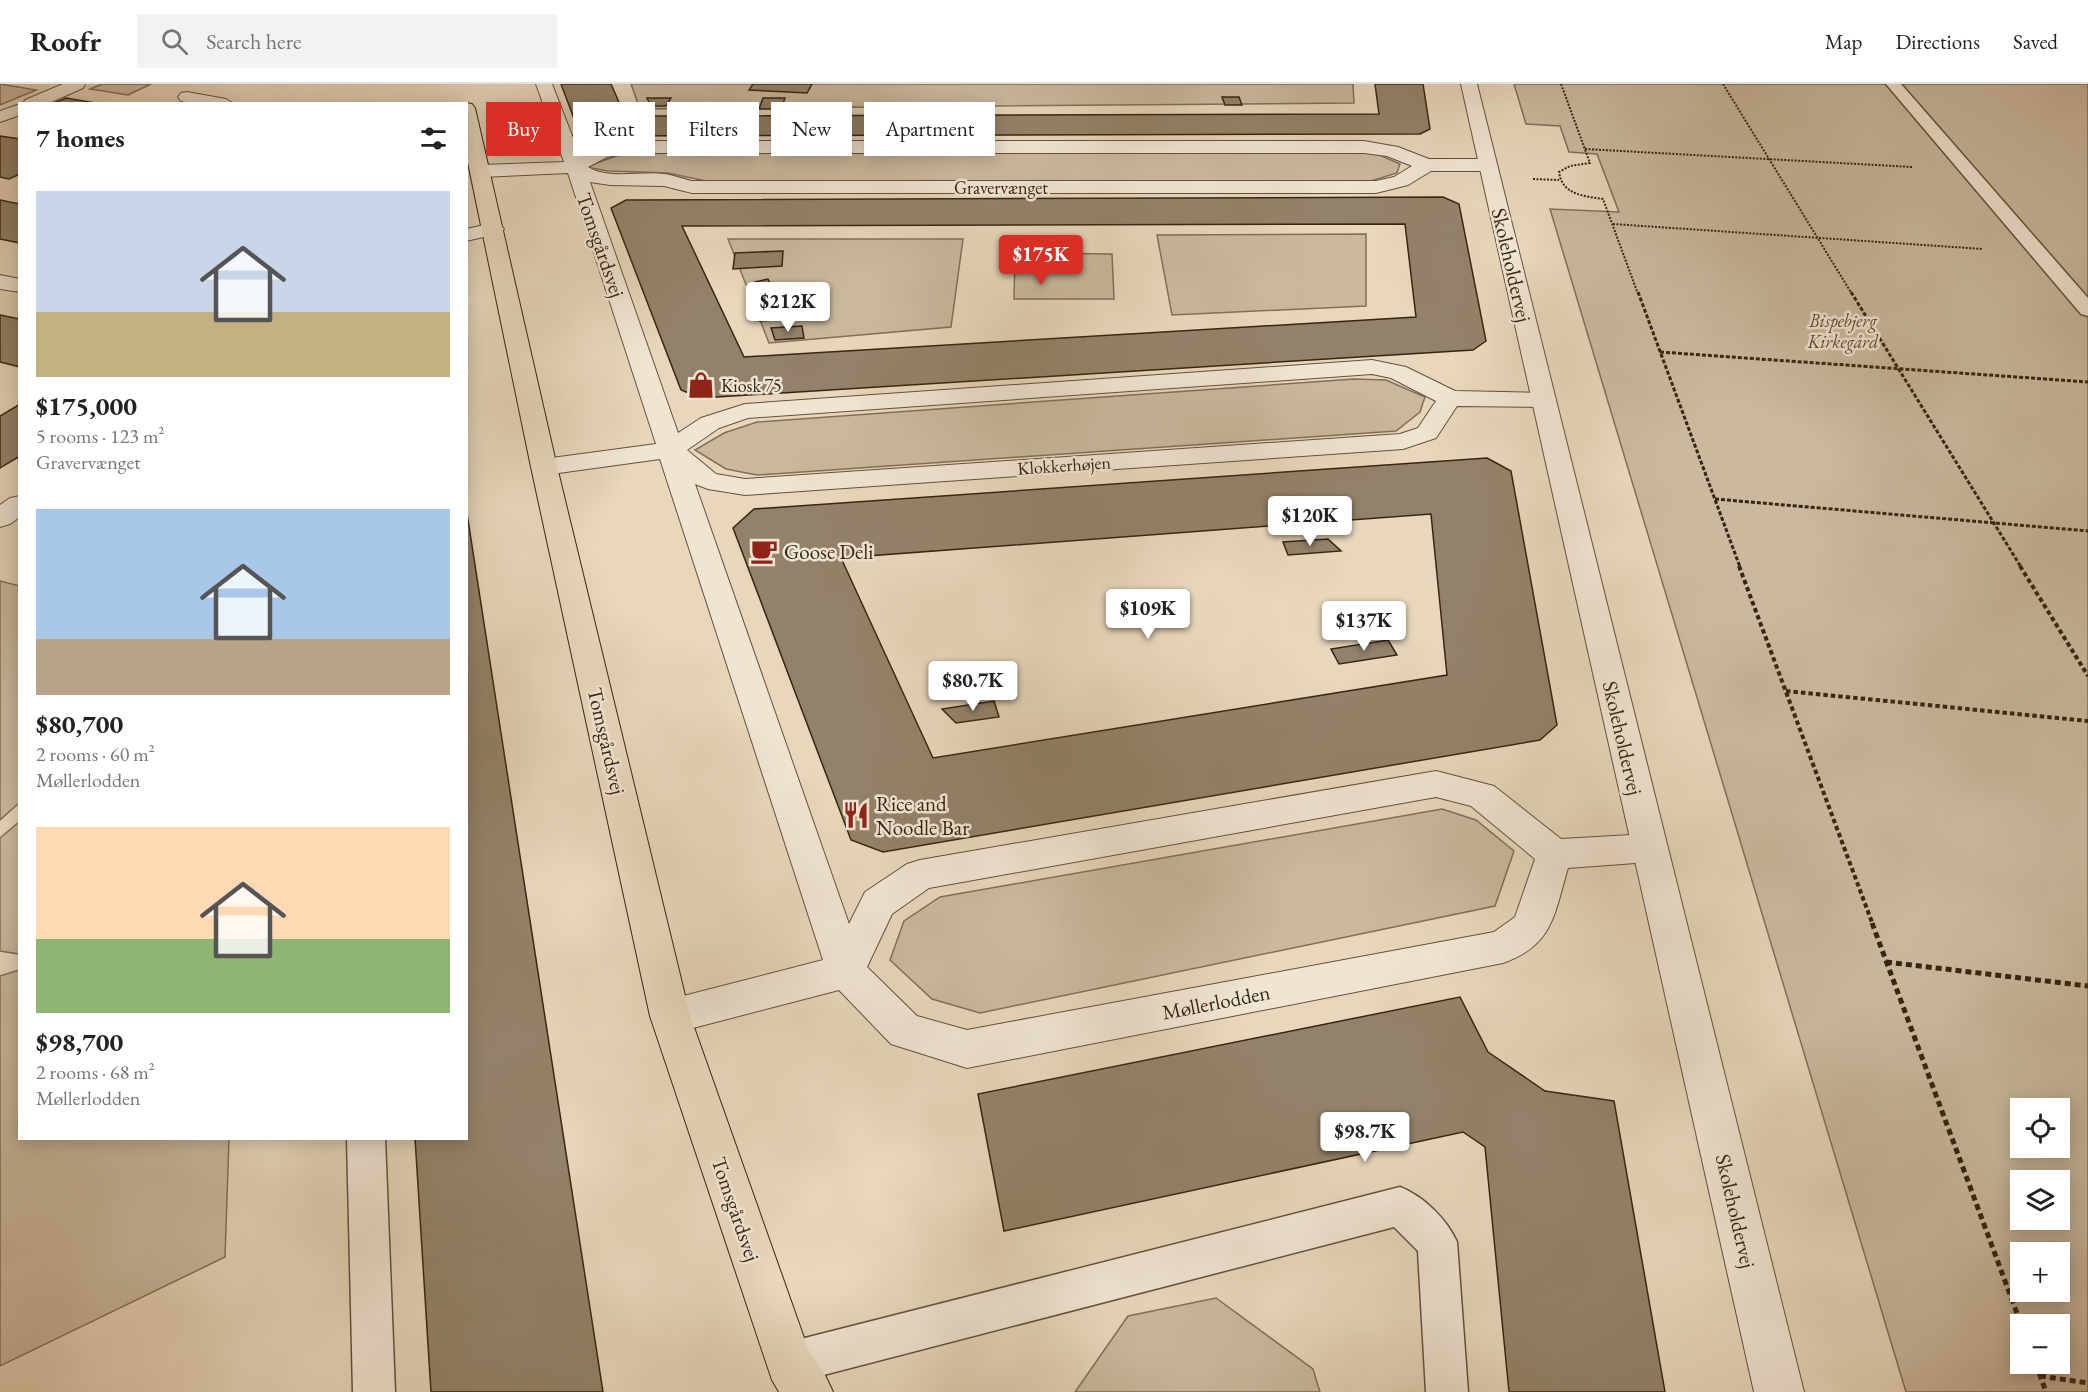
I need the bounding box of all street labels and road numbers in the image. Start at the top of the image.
street label: Gravervænget [954,176,1048,199]
street label: Tomsgårdsvej [571,189,631,301]
street label: Skoleholdervej [1486,205,1538,325]
street label: Klokkerhøjen [1016,450,1112,480]
street label: Skoleholdervej [1597,678,1649,798]
street label: Tomsgårdsvej [582,685,632,797]
street label: Møllerlodden [1160,978,1272,1026]
street label: Skoleholdervej [1710,1151,1762,1271]
street label: Tomsgårdsvej [706,1153,766,1265]

